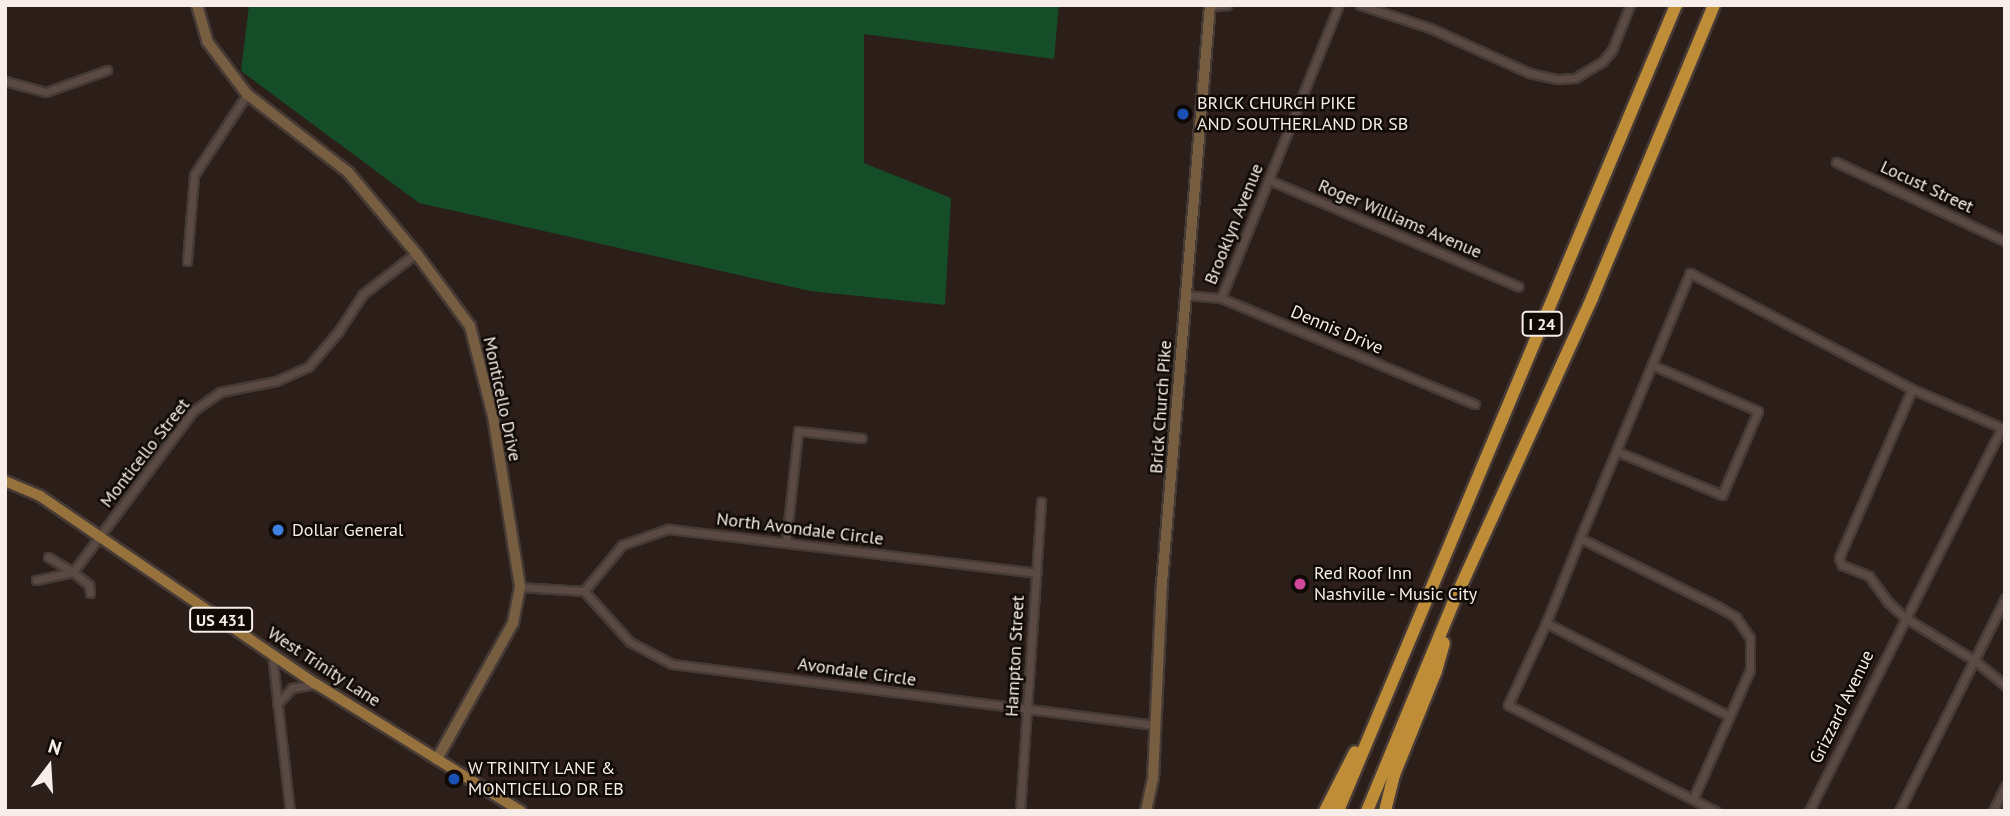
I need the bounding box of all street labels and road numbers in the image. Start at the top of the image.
street label: Locust Street [1877,156,1977,218]
street label: Brooklyn Avenue [1200,160,1268,288]
street label: Roger Williams Avenue [1315,175,1485,263]
street label: Dennis Drive [1288,301,1386,359]
road number: I 24 [1521,312,1563,336]
street label: Monticello Drive [478,335,526,463]
street label: Brick Church Pike [1146,339,1176,475]
street label: Monticello Street [96,394,194,512]
street label: North Avondale Circle [715,508,885,550]
street label: Hampton Street [1001,595,1029,717]
road number: US 431 [188,608,254,632]
street label: West Trinity Lane [263,622,385,712]
street label: Grizzard Avenue [1805,647,1879,767]
street label: Avondale Circle [796,653,918,691]

